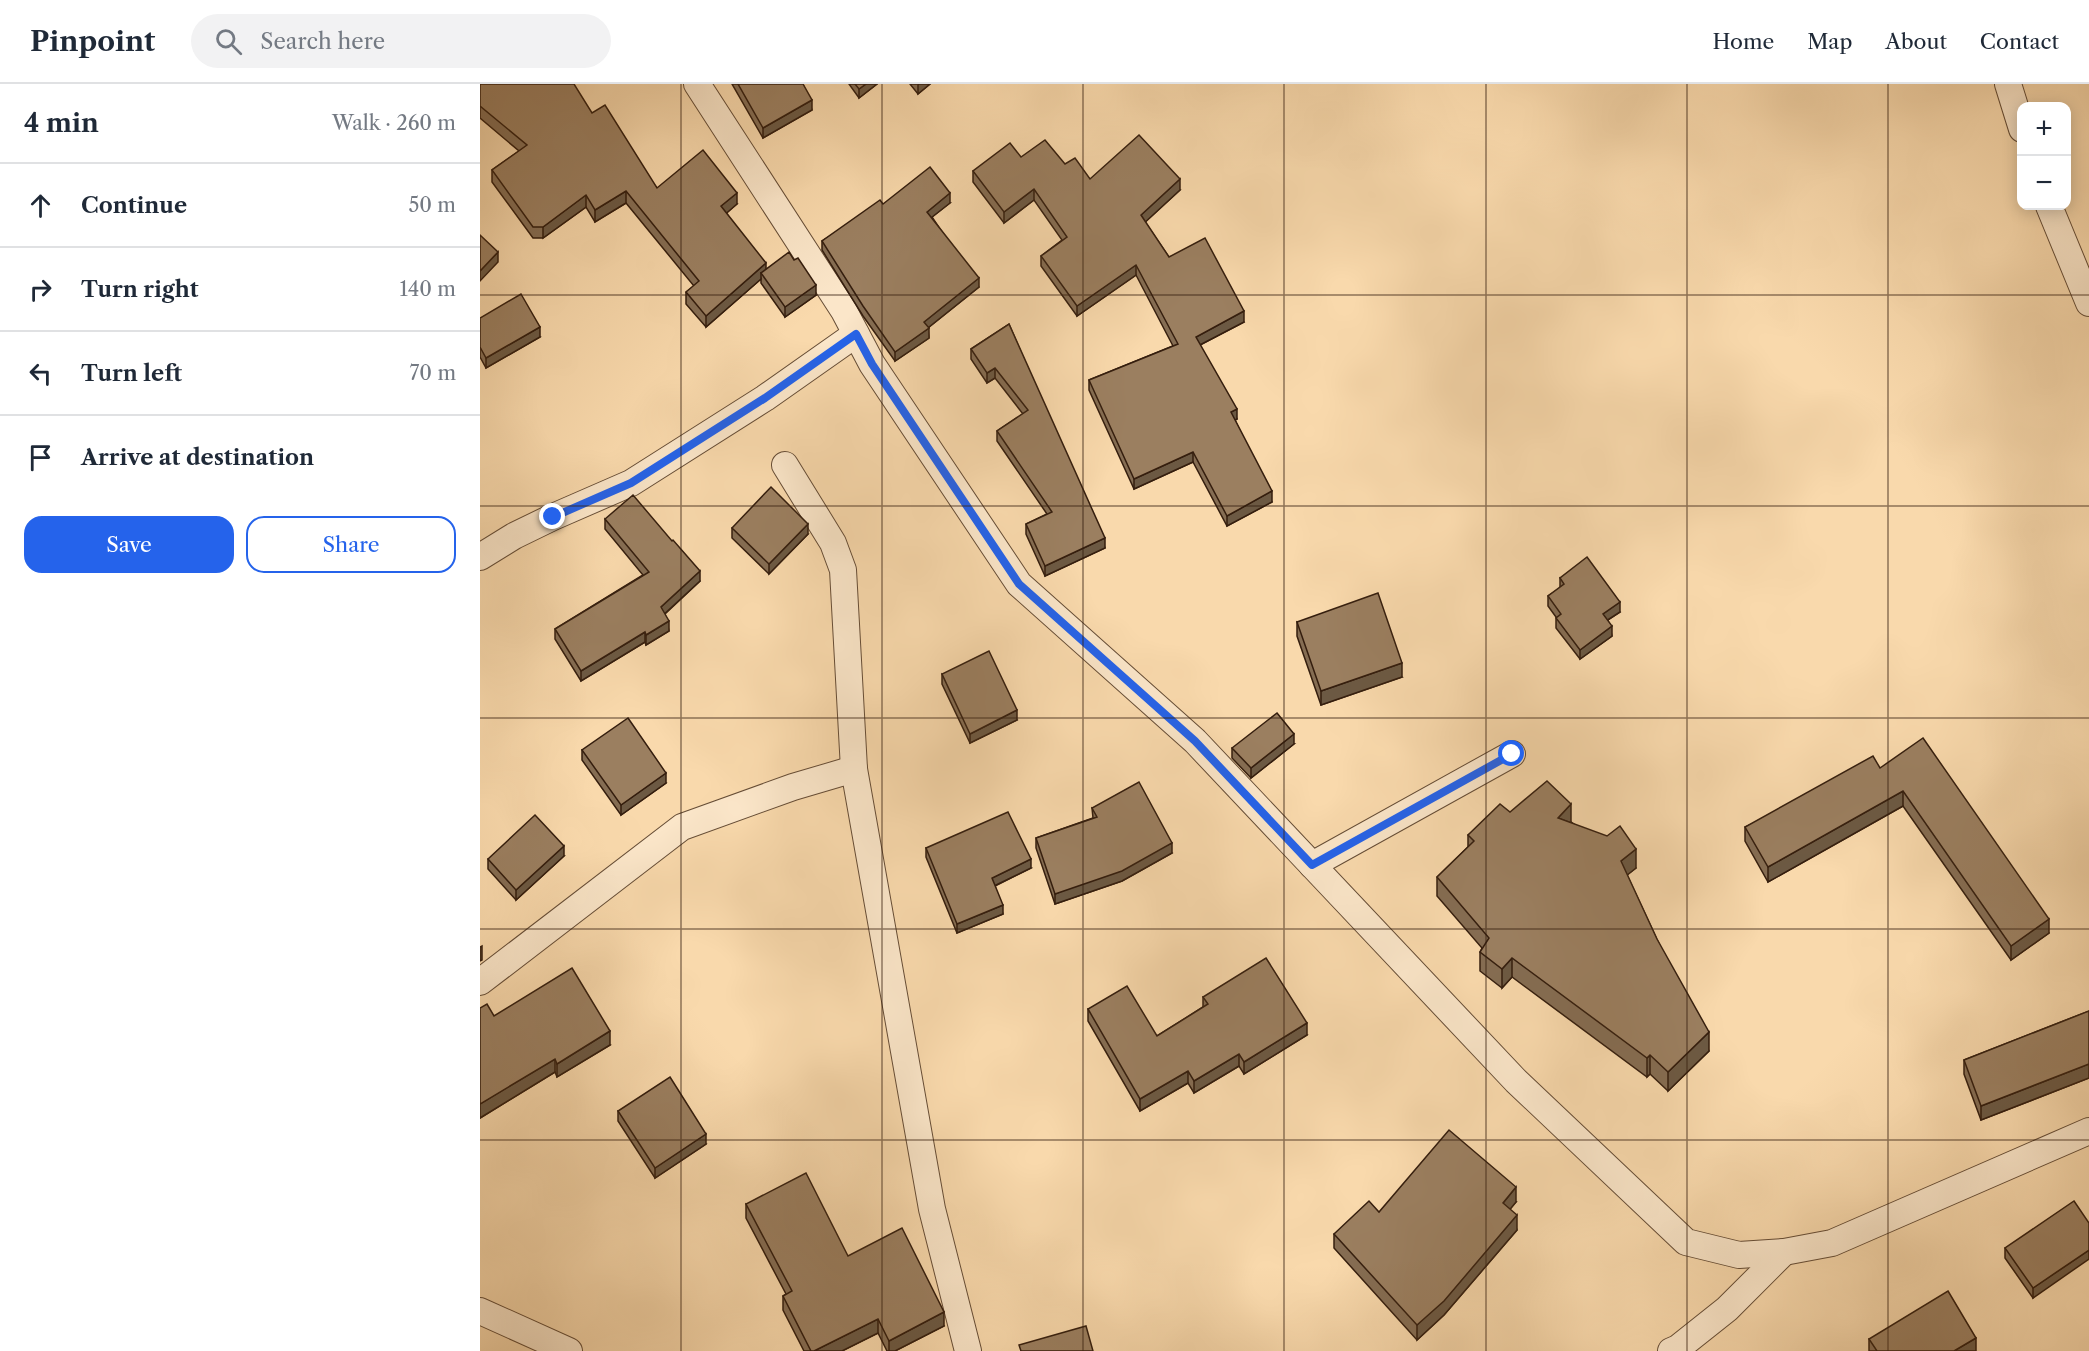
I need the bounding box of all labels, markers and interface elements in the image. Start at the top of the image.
search box [191,14,611,68]
text: Pinpoint [30,24,155,58]
icon: search [212,25,245,58]
text: Search here [260,28,385,55]
text: Home [1713,29,1774,54]
text: Map [1807,29,1852,54]
text: About [1885,29,1947,54]
text: Contact [1980,29,2059,54]
map controls [2017,102,2071,210]
button: + [2017,102,2071,156]
text: 4 min [24,107,99,139]
text: Walk · 260 m [332,111,456,135]
button: − [2017,156,2071,210]
icon: ahead [24,189,57,222]
text: Continue [81,192,187,219]
text: 50 m [409,193,456,217]
icon: right [24,273,57,306]
text: Turn right [81,276,199,303]
text: 140 m [399,277,456,301]
icon: left [24,357,57,390]
text: Turn left [81,360,182,387]
text: 70 m [410,361,456,385]
icon: arrive [24,441,57,474]
text: Arrive at destination [81,444,314,471]
route end [539,503,565,529]
button: Save [24,516,234,573]
button: Share [246,516,456,573]
route start [1498,740,1524,766]

